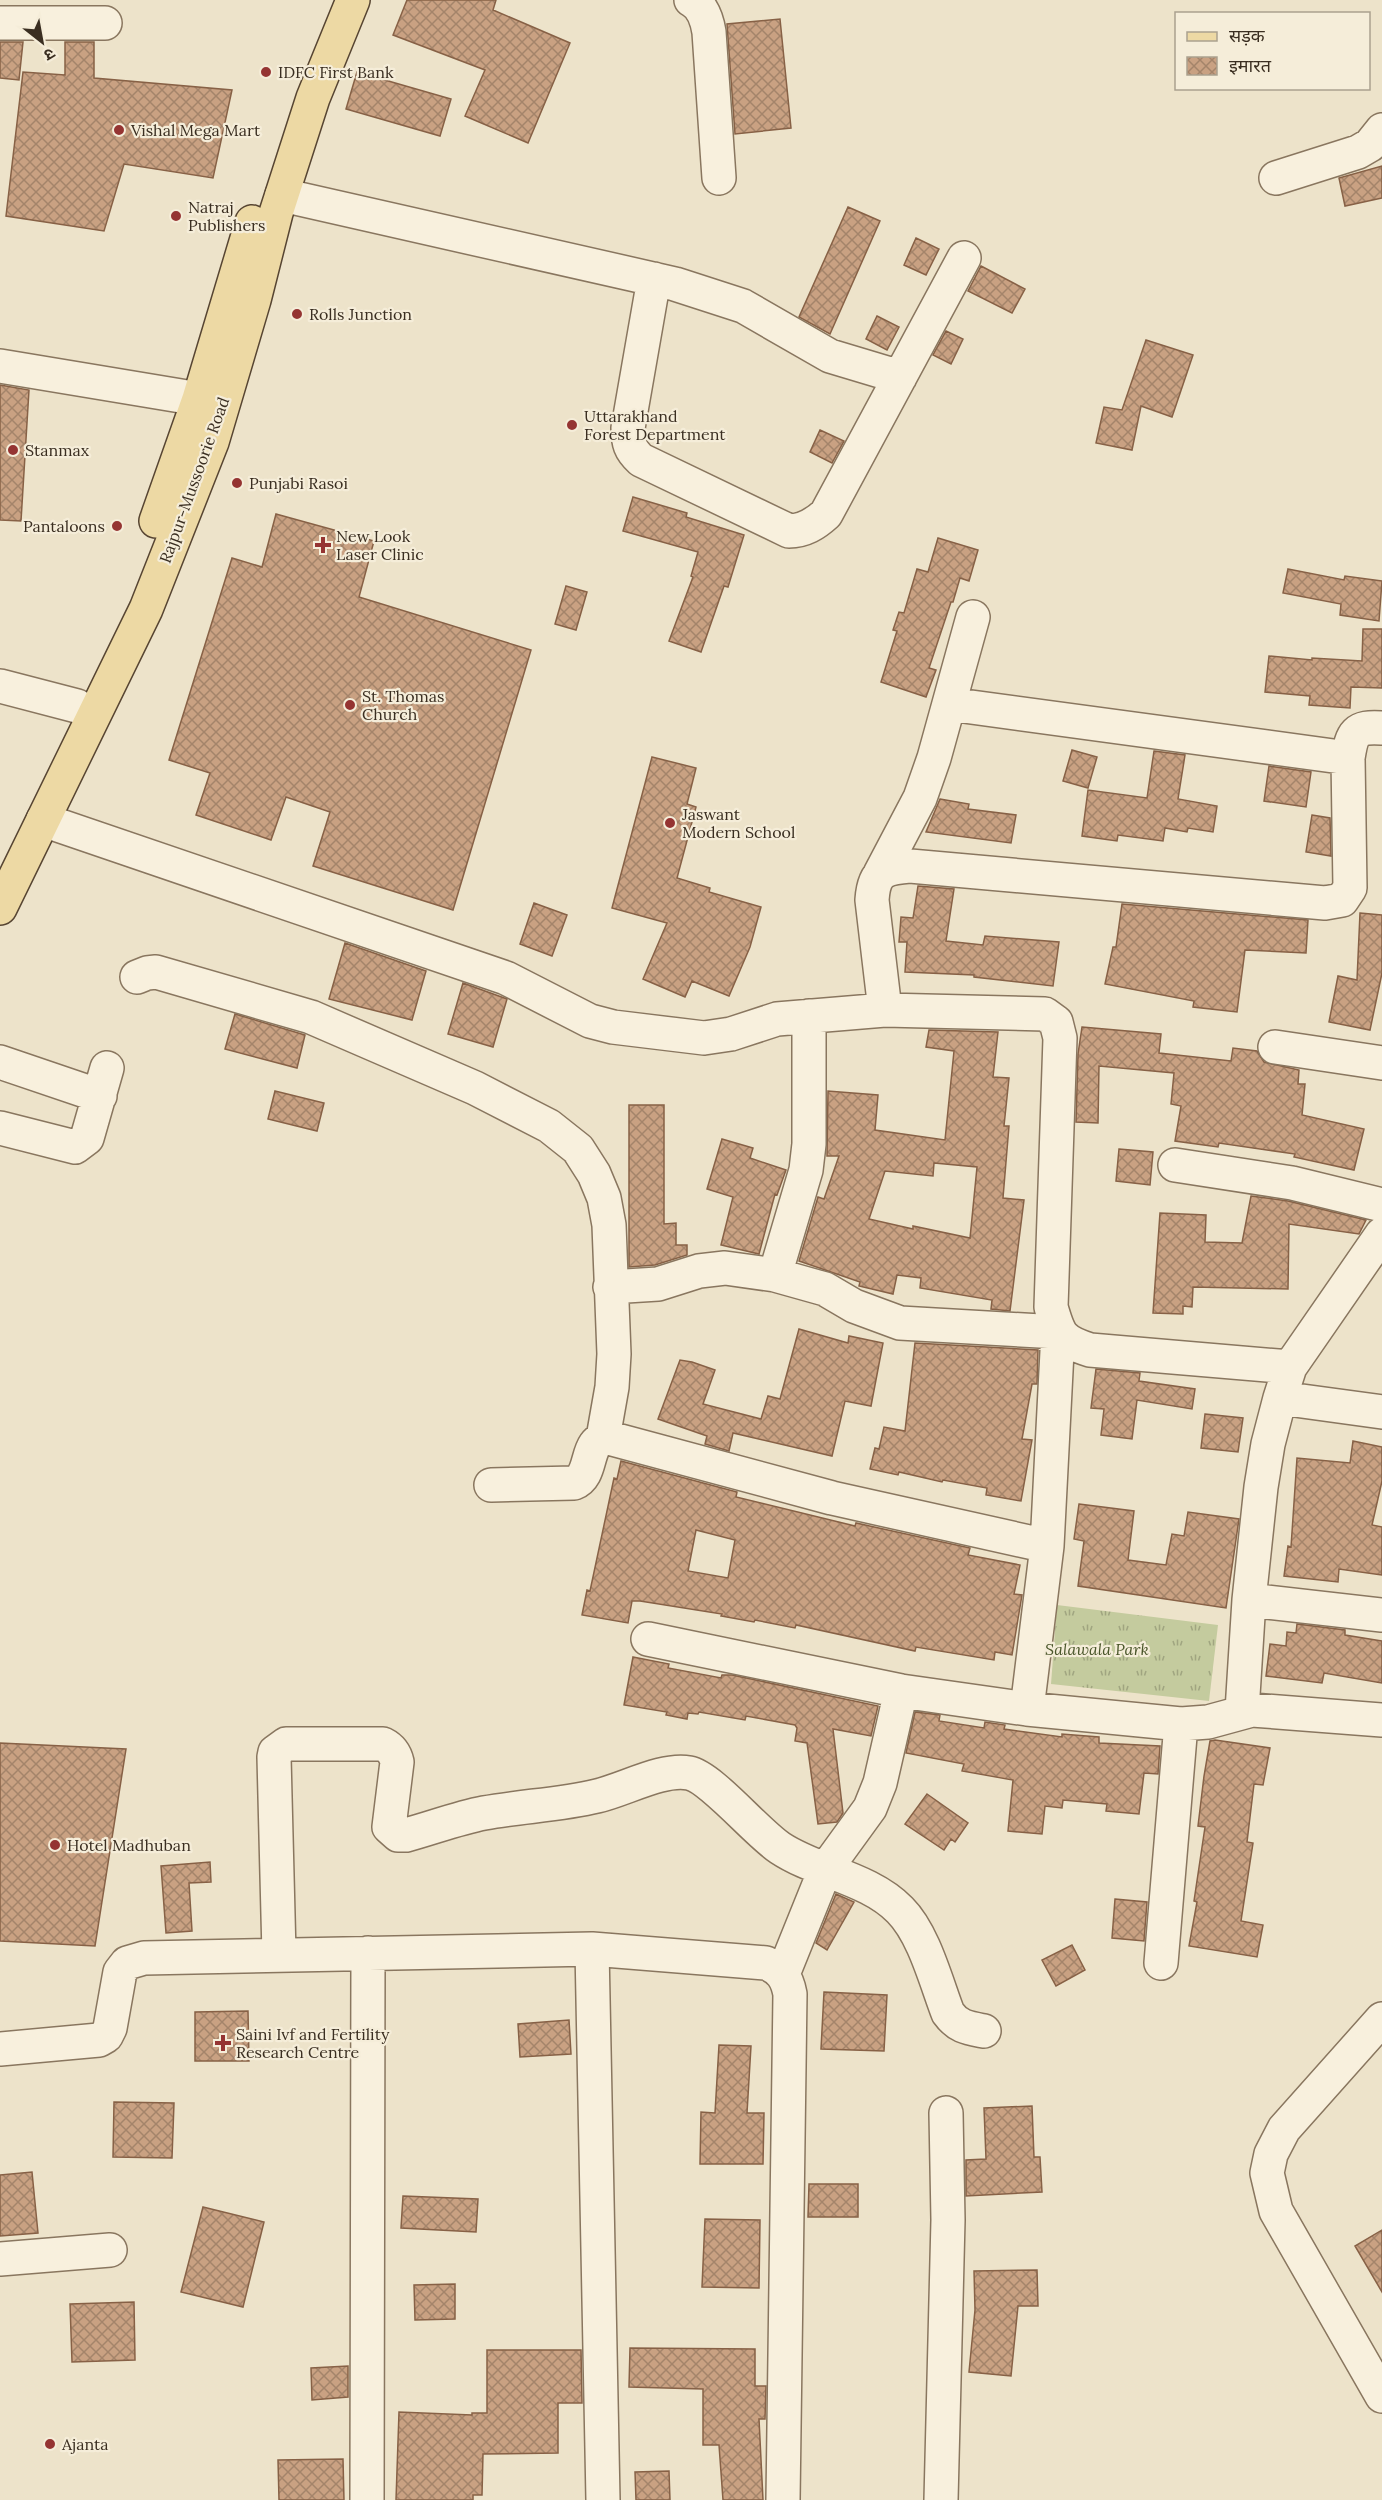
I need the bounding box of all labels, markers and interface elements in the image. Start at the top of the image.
north arrow [12,12,72,72]
legend [1175,12,1370,90]
text: सड़क [1229,24,1266,47]
text: उ [40,44,59,66]
text: इमारत [1229,54,1272,77]
place label: IDFC First Bank [278,62,394,82]
marker: IDFC First Bank [259,65,273,79]
place label: Vishal Mega Mart [130,120,261,140]
marker: Vishal Mega Mart [112,123,126,137]
place label: Natraj Publishers [188,197,265,235]
marker: Natraj Publishers [169,209,183,223]
place label: Rolls Junction [309,304,412,324]
marker: Rolls Junction [290,307,304,321]
street label: Rajpur-Mussoorie Road [155,394,233,566]
place label: Uttarakhand Forest Department [584,406,726,444]
marker: Uttarakhand Forest Department [565,418,579,432]
place label: Stanmax [25,440,90,460]
marker: Stanmax [6,443,20,457]
place label: Punjabi Rasoi [249,473,348,493]
marker: Punjabi Rasoi [230,476,244,490]
place label: Pantaloons [23,516,105,536]
marker: Pantaloons [110,519,124,533]
place label: New Look Laser Clinic [336,526,424,564]
marker: New Look Laser Clinic [314,536,332,554]
place label: St. Thomas Church [362,686,445,724]
marker: St. Thomas Church [343,698,357,712]
place label: Jaswant Modern School [681,804,795,842]
marker: Jaswant Modern School [663,816,677,830]
park label: Salawala Park [1045,1639,1149,1659]
place label: Hotel Madhuban [67,1835,191,1855]
marker: Hotel Madhuban [48,1838,62,1852]
place label: Saini Ivf and Fertility Research Centre [236,2024,390,2062]
marker: Saini Ivf and Fertility Research Centre [214,2034,232,2052]
place label: Ajanta [61,2434,108,2454]
marker: Ajanta [43,2437,57,2451]

